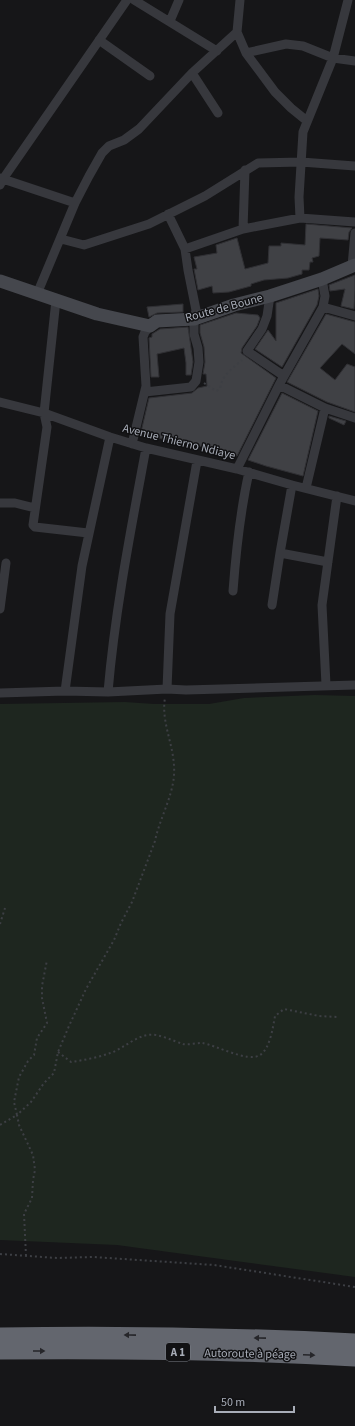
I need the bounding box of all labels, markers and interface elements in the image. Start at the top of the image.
street label: Route de Boune [183,289,265,327]
street label: Avenue Thierno Ndiaye [121,420,237,464]
one-way arrow [123,1332,136,1338]
one-way arrow [253,1335,266,1341]
road number: A 1 [166,1343,190,1361]
street label: Autoroute à péage [204,1345,296,1363]
one-way arrow [33,1348,46,1354]
one-way arrow [303,1352,315,1359]
scale bar [215,1388,294,1414]
text: 50 m [221,1394,245,1411]

